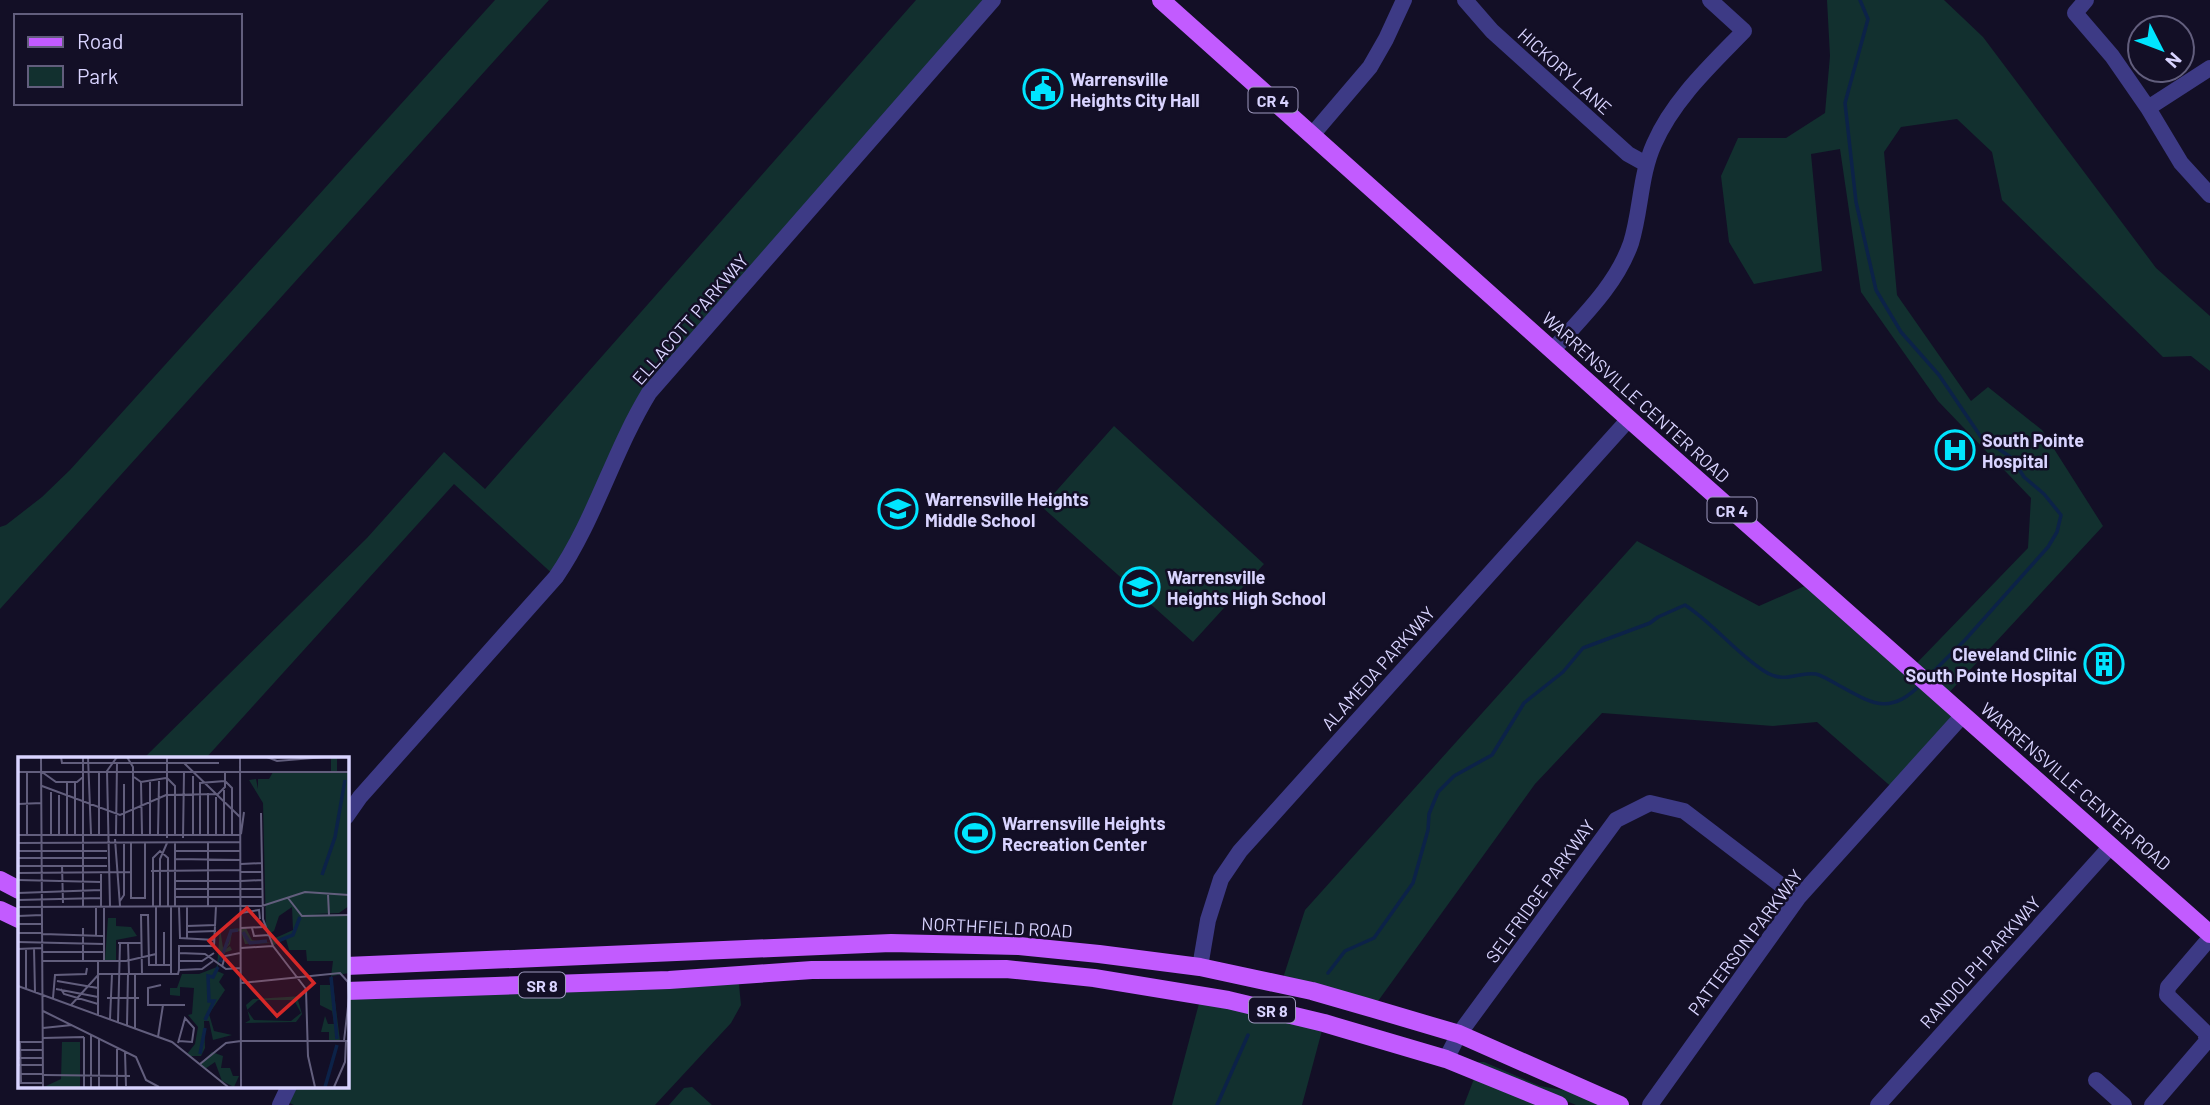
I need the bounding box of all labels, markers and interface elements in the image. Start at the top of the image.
legend [14,14,242,105]
north arrow [2126,14,2196,84]
street label: HICKORY LANE [1514,23,1616,119]
text: Road [77,28,123,53]
text: N [2161,48,2187,73]
text: Park [77,63,118,88]
public building icon: Warrensville Heights City Hall [1022,68,1064,110]
place label: Warrensville Heights City Hall [1070,68,1200,111]
road number: CR 4 [1248,88,1298,113]
street label: ELLACOTT PARKWAY [627,249,753,389]
street label: WARRENSVILLE CENTER ROAD [1538,307,1734,487]
hospital icon: South Pointe Hospital [1934,429,1976,471]
place label: South Pointe Hospital [1982,429,2084,472]
school or university icon: Warrensville Heights Middle School [877,488,919,530]
place label: Warrensville Heights Middle School [925,488,1088,531]
road number: CR 4 [1708,498,1756,523]
school or university icon: Warrensville Heights High School [1119,566,1161,608]
place label: Warrensville Heights High School [1167,566,1326,609]
street label: ALAMEDA PARKWAY [1317,602,1439,734]
place label: Cleveland Clinic South Pointe Hospital [1905,643,2077,686]
building icon: Cleveland Clinic South Pointe Hospital [2083,643,2125,685]
street label: WARRENSVILLE CENTER ROAD [1976,697,2176,875]
inset map [18,757,348,1088]
sports icon: Warrensville Heights Recreation Center [954,812,996,854]
place label: Warrensville Heights Recreation Center [1002,812,1165,855]
street label: SELFRIDGE PARKWAY [1481,815,1599,967]
street label: PATTERSON PARKWAY [1683,865,1807,1019]
street label: RANDOLPH PARKWAY [1915,891,2045,1033]
street label: NORTHFIELD ROAD [921,912,1073,942]
road number: SR 8 [519,973,565,998]
road number: SR 8 [1249,998,1295,1022]

